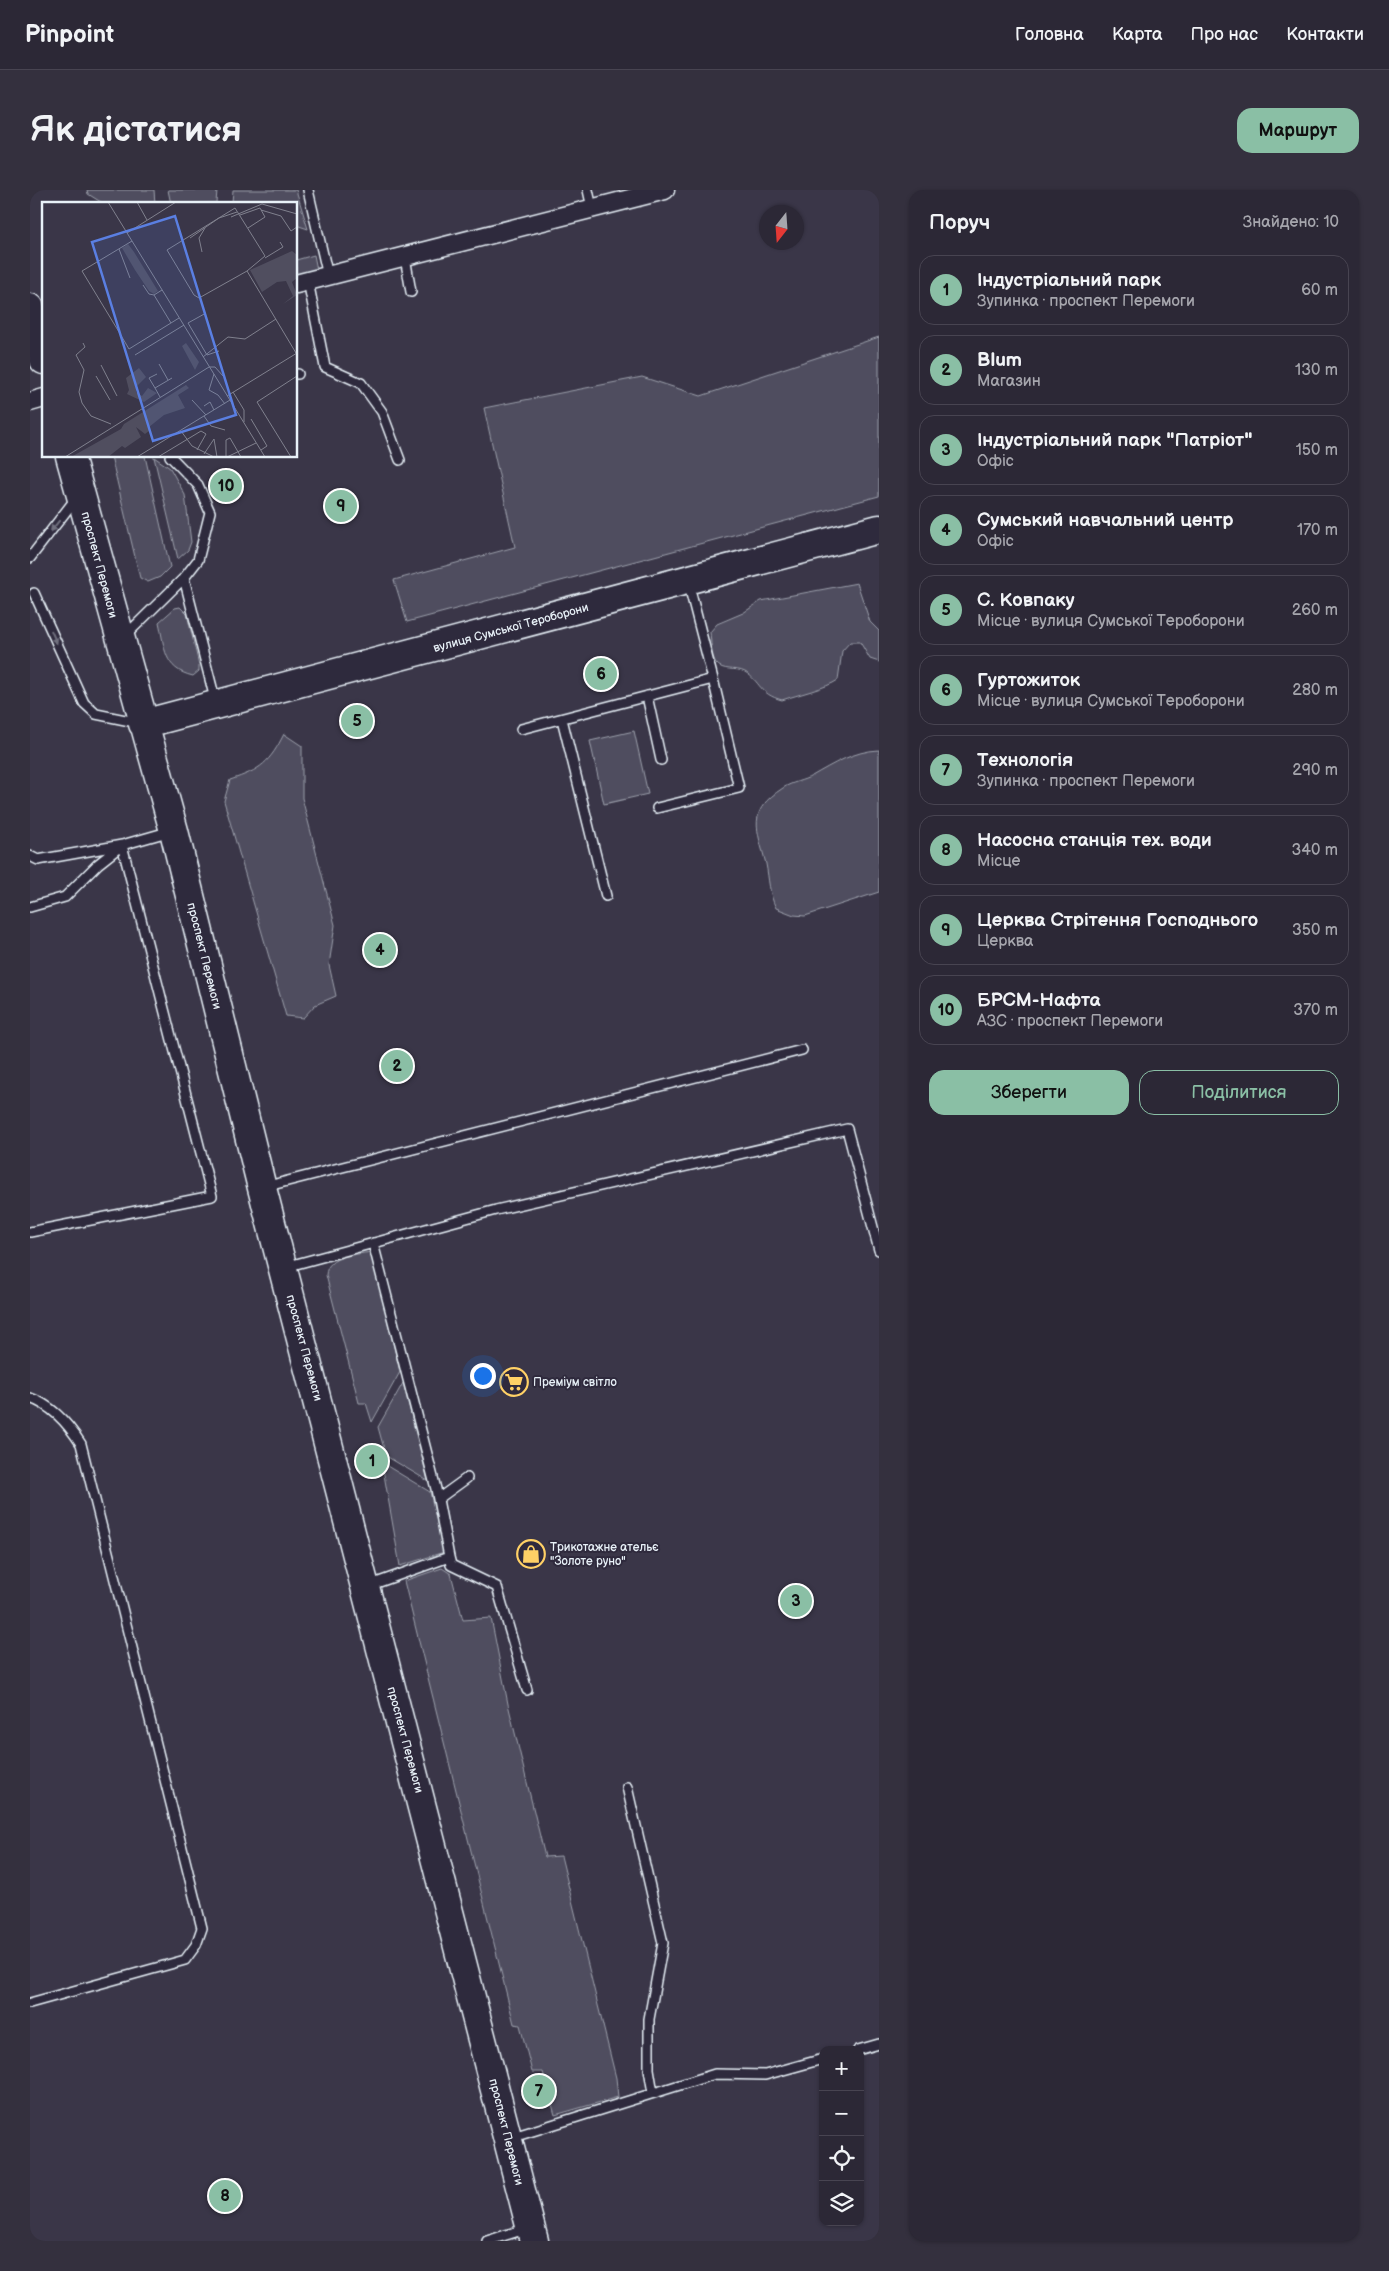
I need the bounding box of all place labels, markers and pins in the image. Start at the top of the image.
pin: 10 [210,467,242,505]
pin: 9 [325,487,357,525]
pin: 6 [585,655,617,693]
pin: 5 [341,702,373,740]
pin: 4 [364,931,396,969]
pin: 2 [381,1047,413,1085]
supermarket icon: Преміум світло [499,1367,529,1397]
place label: Преміум світло [533,1375,617,1390]
pin: 1 [356,1442,388,1480]
shop icon: Трикотажне ательє "Золоте руно" [516,1539,546,1569]
place label: Трикотажне ательє "Золоте руно" [550,1540,659,1569]
pin: 3 [780,1582,812,1620]
pin: 7 [523,2072,555,2110]
pin: 8 [209,2177,241,2215]

